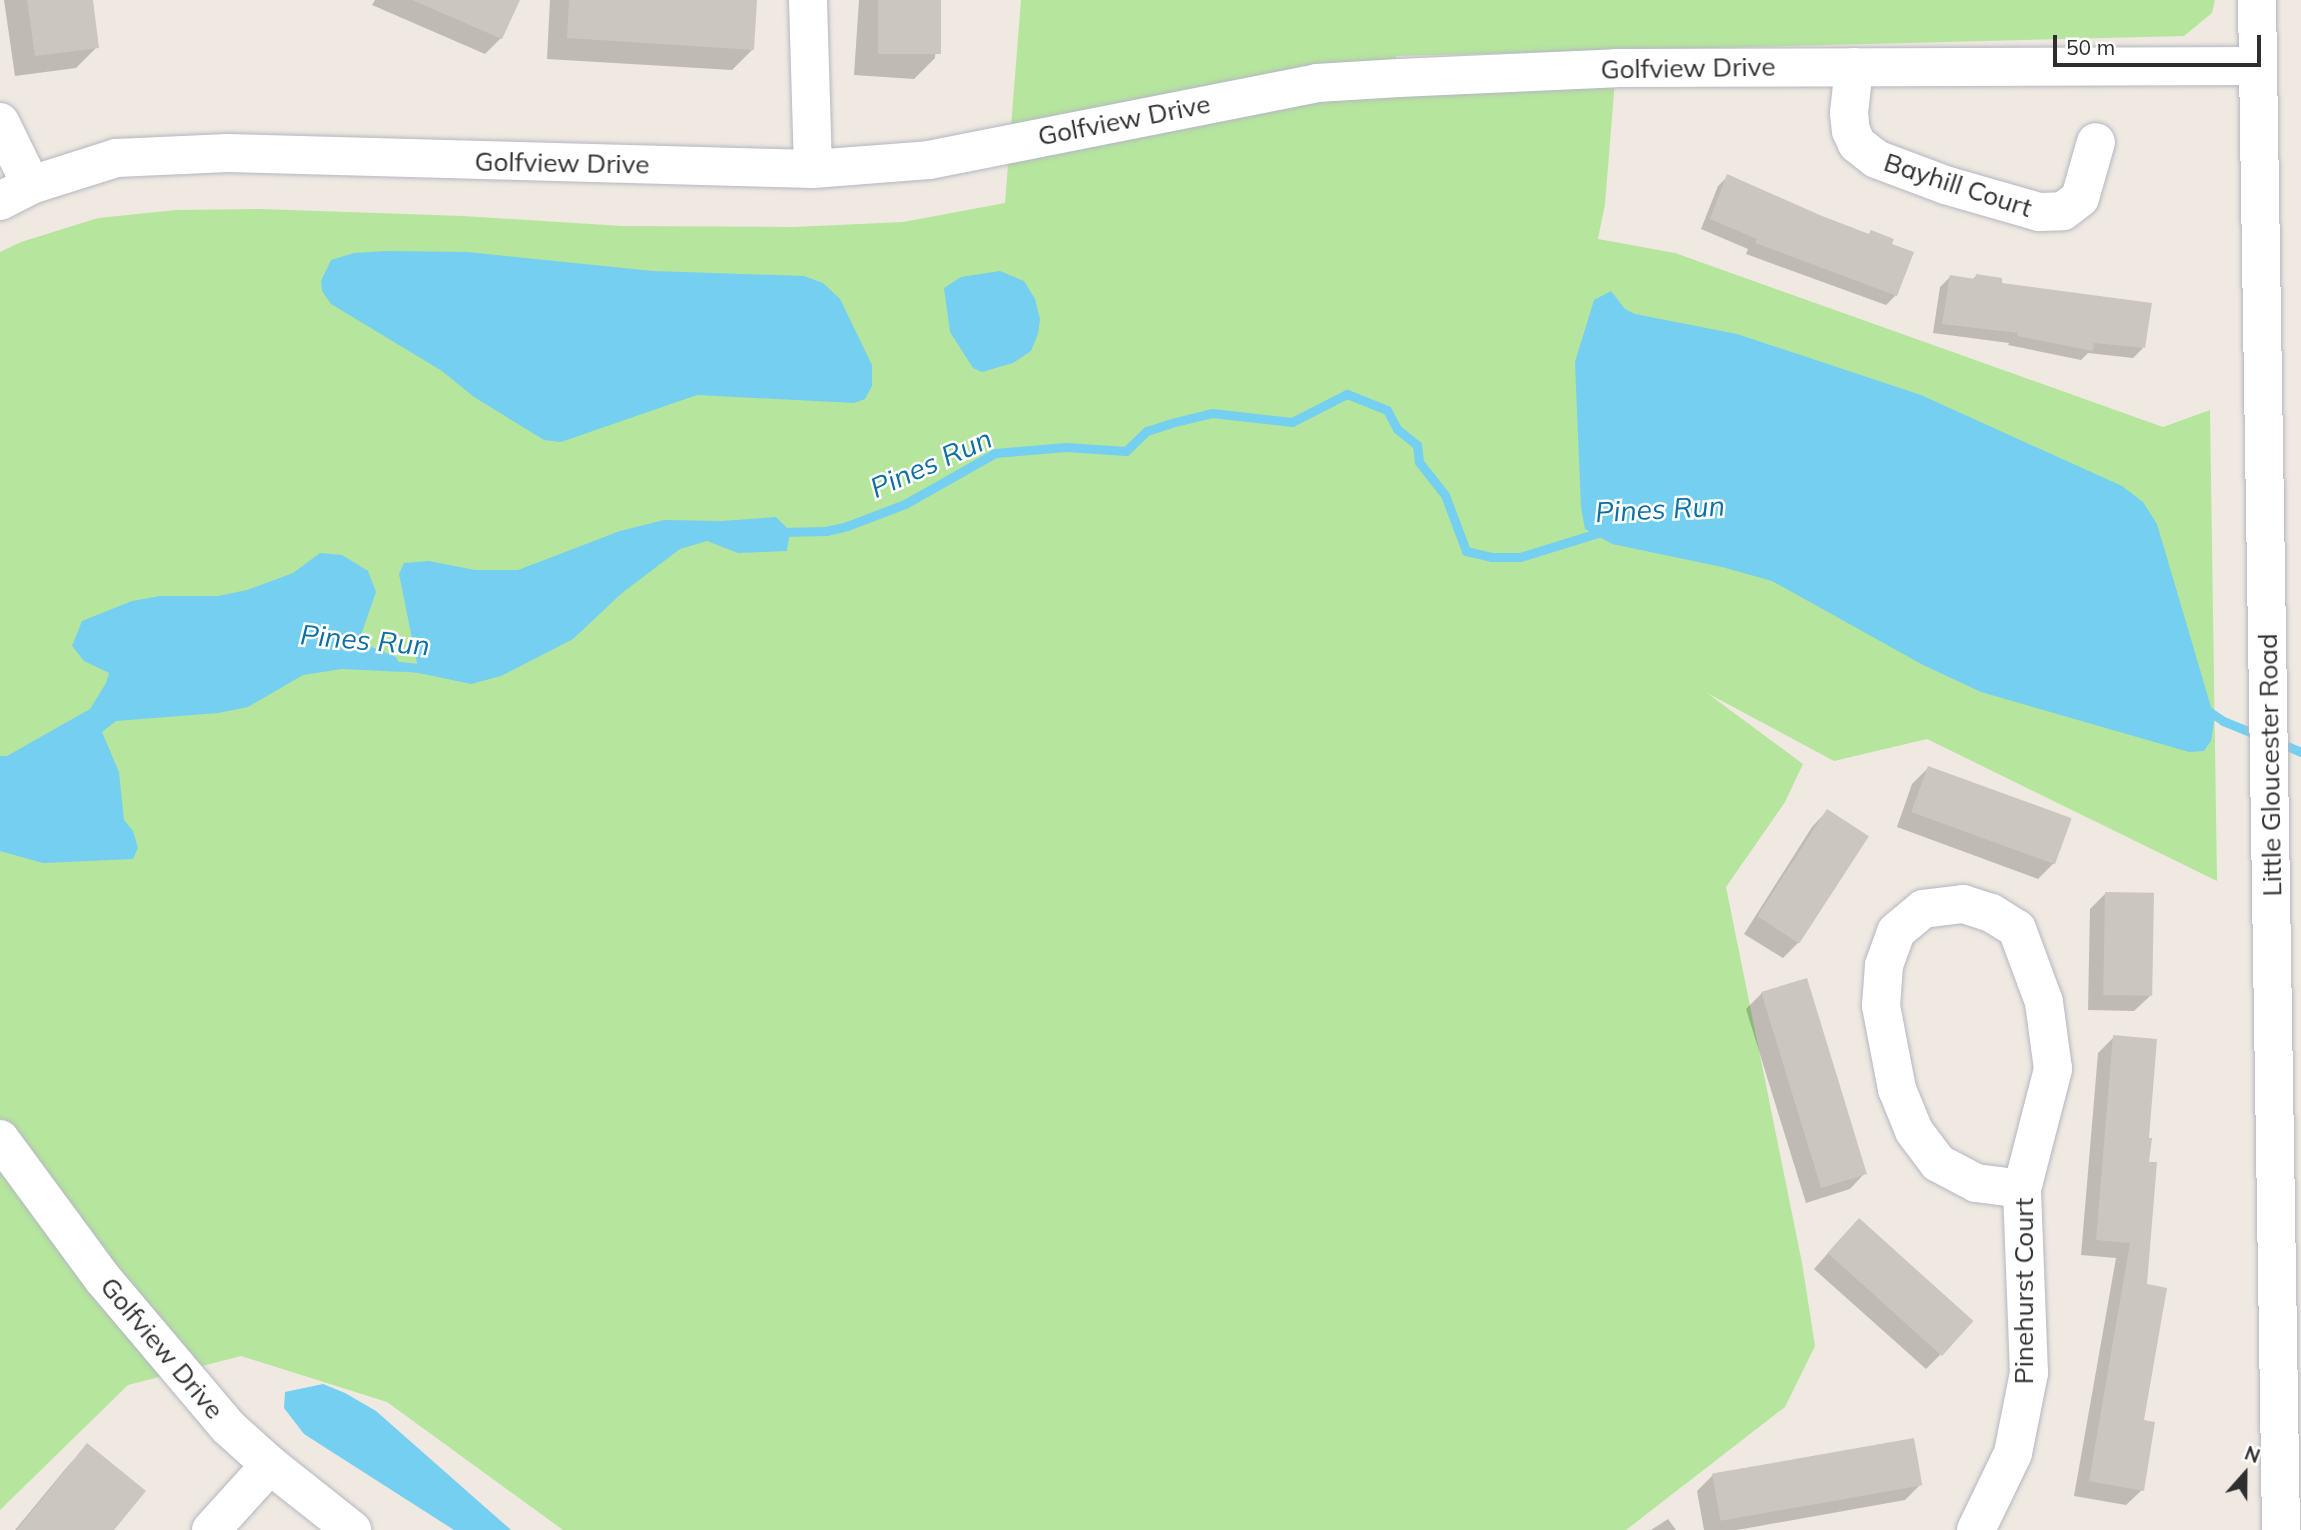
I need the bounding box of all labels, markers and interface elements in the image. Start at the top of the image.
scale bar [2056,21,2264,65]
text: 50 m [2066,34,2115,60]
street label: Golfview Drive [1600,51,1776,85]
street label: Golfview Drive [1035,88,1213,152]
street label: Golfview Drive [474,146,650,180]
street label: Bayhill Court [1880,146,2036,224]
water label: Pines Run [865,421,997,505]
water label: Pines Run [1594,489,1726,529]
water label: Pines Run [299,618,431,662]
street label: Little Gloucester Road [2252,633,2288,897]
street label: Pinehurst Court [2008,1198,2040,1384]
street label: Golfview Drive [94,1271,230,1425]
north arrow [2210,1439,2280,1509]
text: N [2242,1441,2264,1468]

